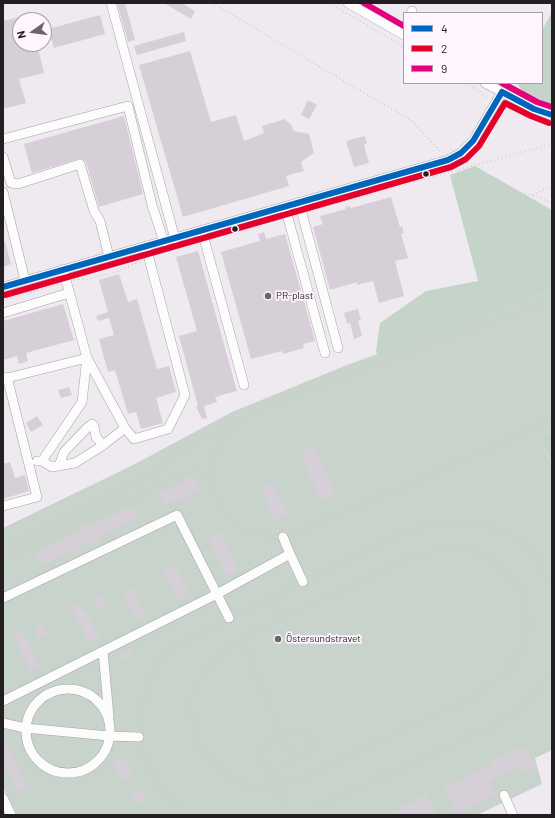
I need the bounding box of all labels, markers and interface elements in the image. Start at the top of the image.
north arrow [12,12,52,52]
legend [403,12,543,84]
text: 4 [441,21,448,35]
text: N [14,30,28,40]
text: 2 [441,41,447,55]
text: 9 [441,61,447,75]
unlabelled marker [421,169,431,179]
unlabelled marker [230,224,240,234]
place label: PR-plast [276,290,313,302]
marker: PR-plast [263,291,273,301]
place label: Östersundstravet [286,633,361,645]
marker: Östersundstravet [273,634,283,644]

